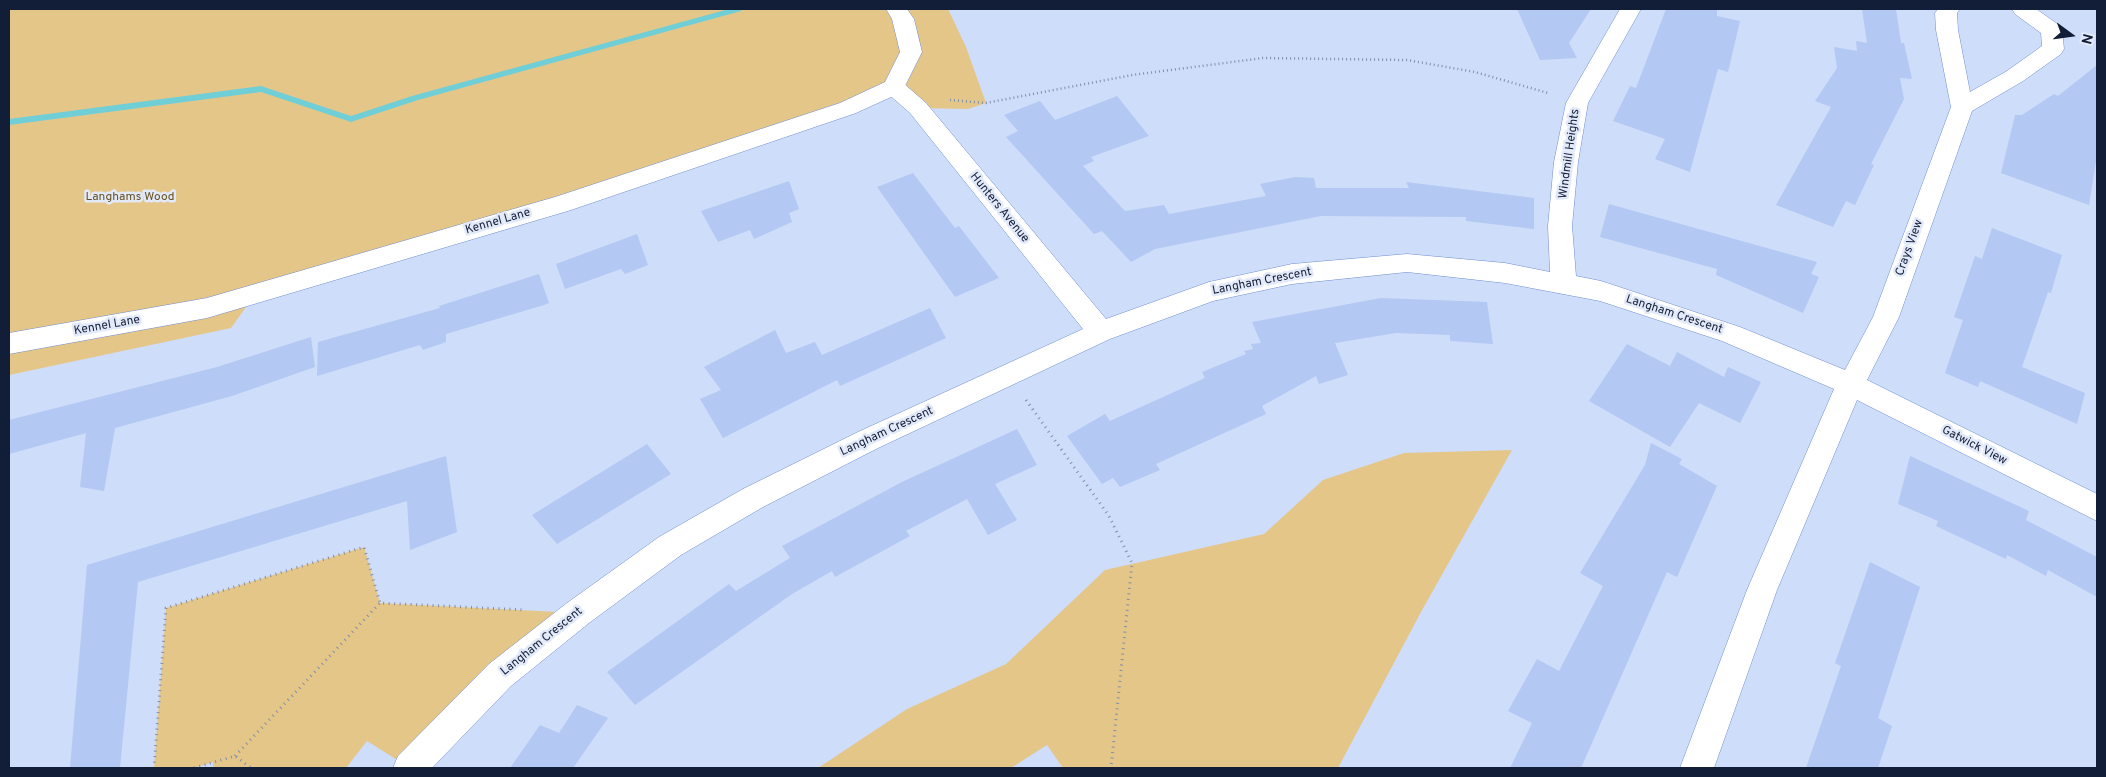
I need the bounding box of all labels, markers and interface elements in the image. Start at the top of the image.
north arrow [2046,10,2096,60]
text: N [2077,32,2096,46]
street label: Windmill Heights [1557,108,1583,200]
street label: Hunters Avenue [966,170,1032,246]
park label: Langhams Wood [85,191,175,205]
street label: Kennel Lane [464,206,532,238]
street label: Crays View [1893,218,1927,278]
street label: Langham Crescent [1211,265,1313,299]
street label: Langham Crescent [1624,293,1724,337]
street label: Kennel Lane [73,313,141,339]
street label: Langham Crescent [838,404,936,460]
street label: Gatwick View [1939,423,2009,469]
street label: Langham Crescent [498,605,586,679]

